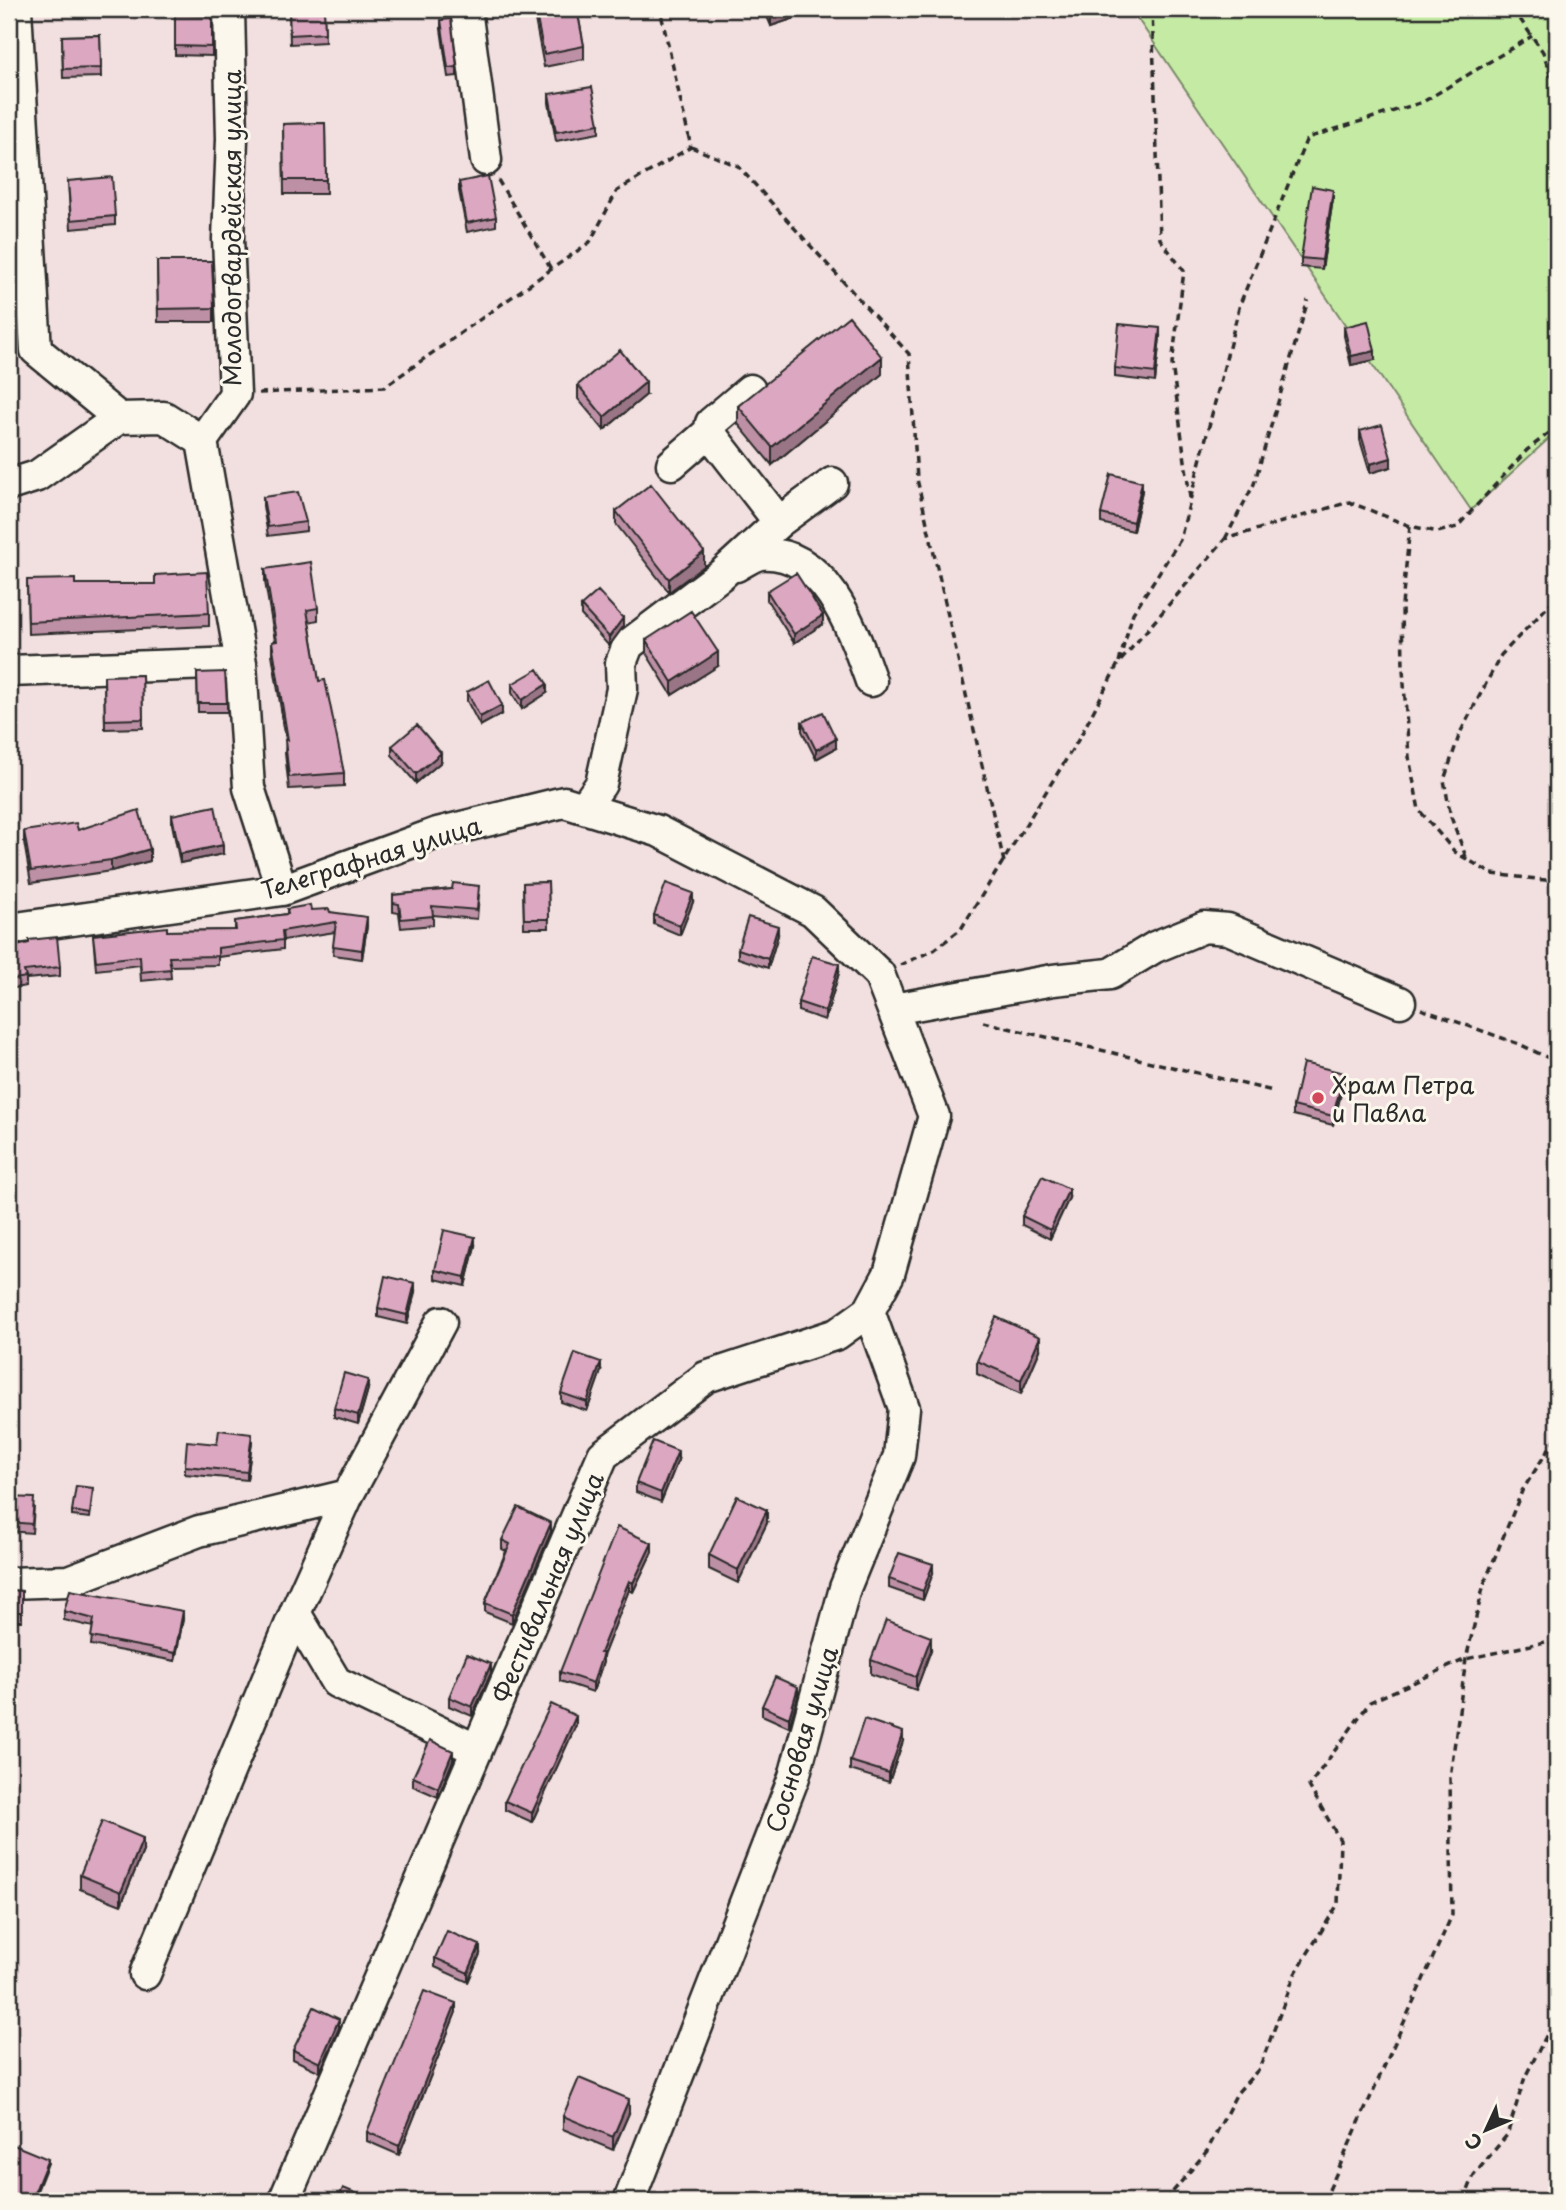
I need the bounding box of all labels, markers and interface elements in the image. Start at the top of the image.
street label: Молодогвардейская улица [213,70,249,386]
street label: Телеграфная улица [257,806,485,908]
place label: Храм Петра и Павла [1332,1066,1474,1130]
marker: Храм Петра и Павла [1310,1090,1326,1106]
street label: Фестивальная улица [482,1466,612,1708]
street label: Сосновая улица [756,1642,846,1836]
north arrow [1450,2094,1520,2164]
text: С [1458,2128,1488,2157]

